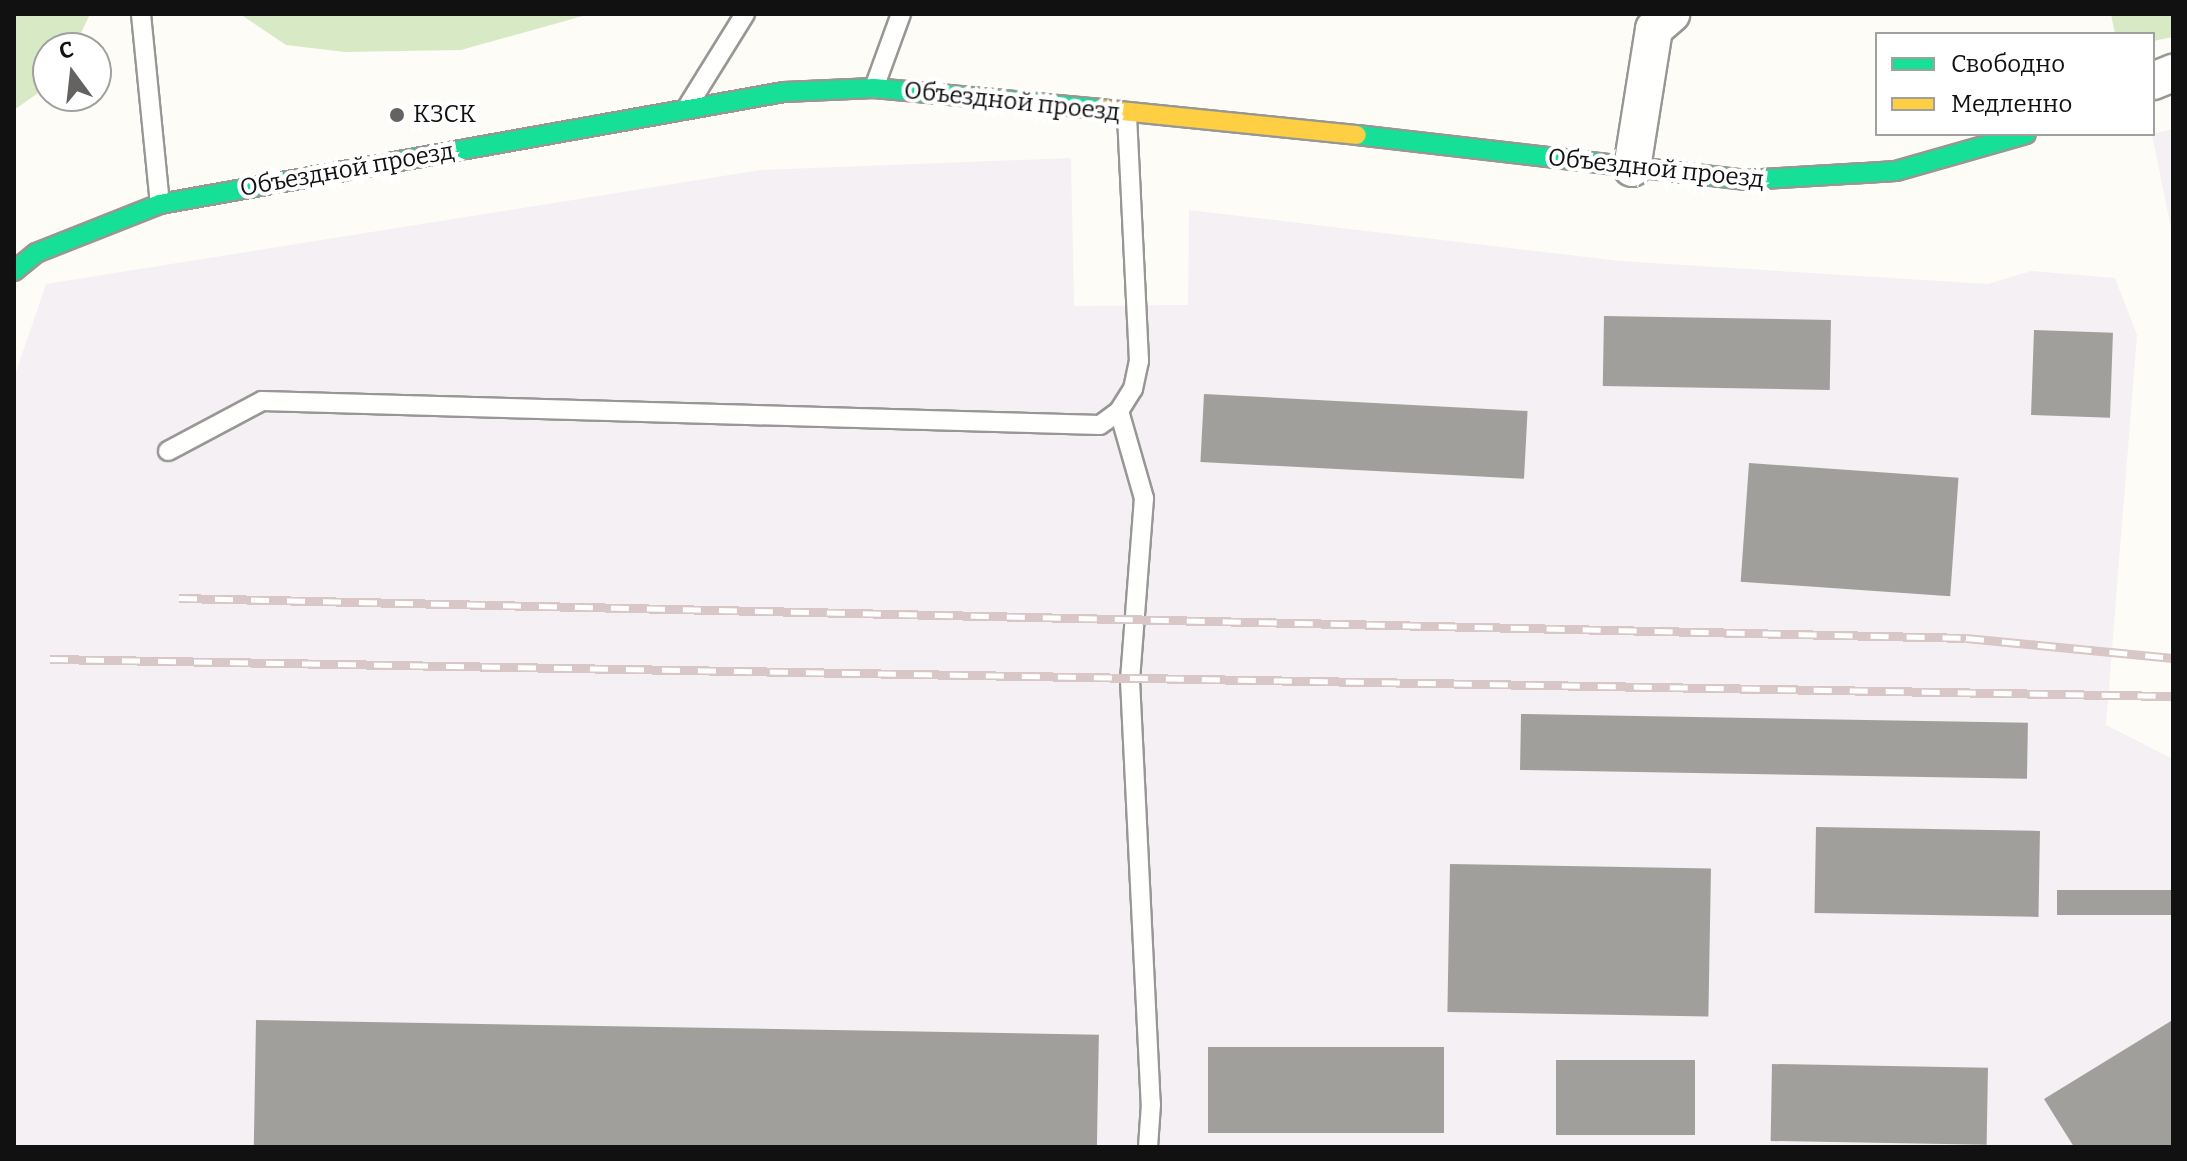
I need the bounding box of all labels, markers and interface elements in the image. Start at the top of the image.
north arrow [32,32,112,112]
legend [1875,32,2155,136]
text: С [56,35,76,65]
text: Свободно [1951,50,2065,78]
street label: Объездной проезд [903,76,1121,128]
text: Медленно [1951,90,2072,118]
place label: КЗСК [413,101,476,129]
marker: КЗСК [388,106,406,124]
street label: Объездной проезд [238,137,456,203]
street label: Объездной проезд [1547,143,1765,195]

